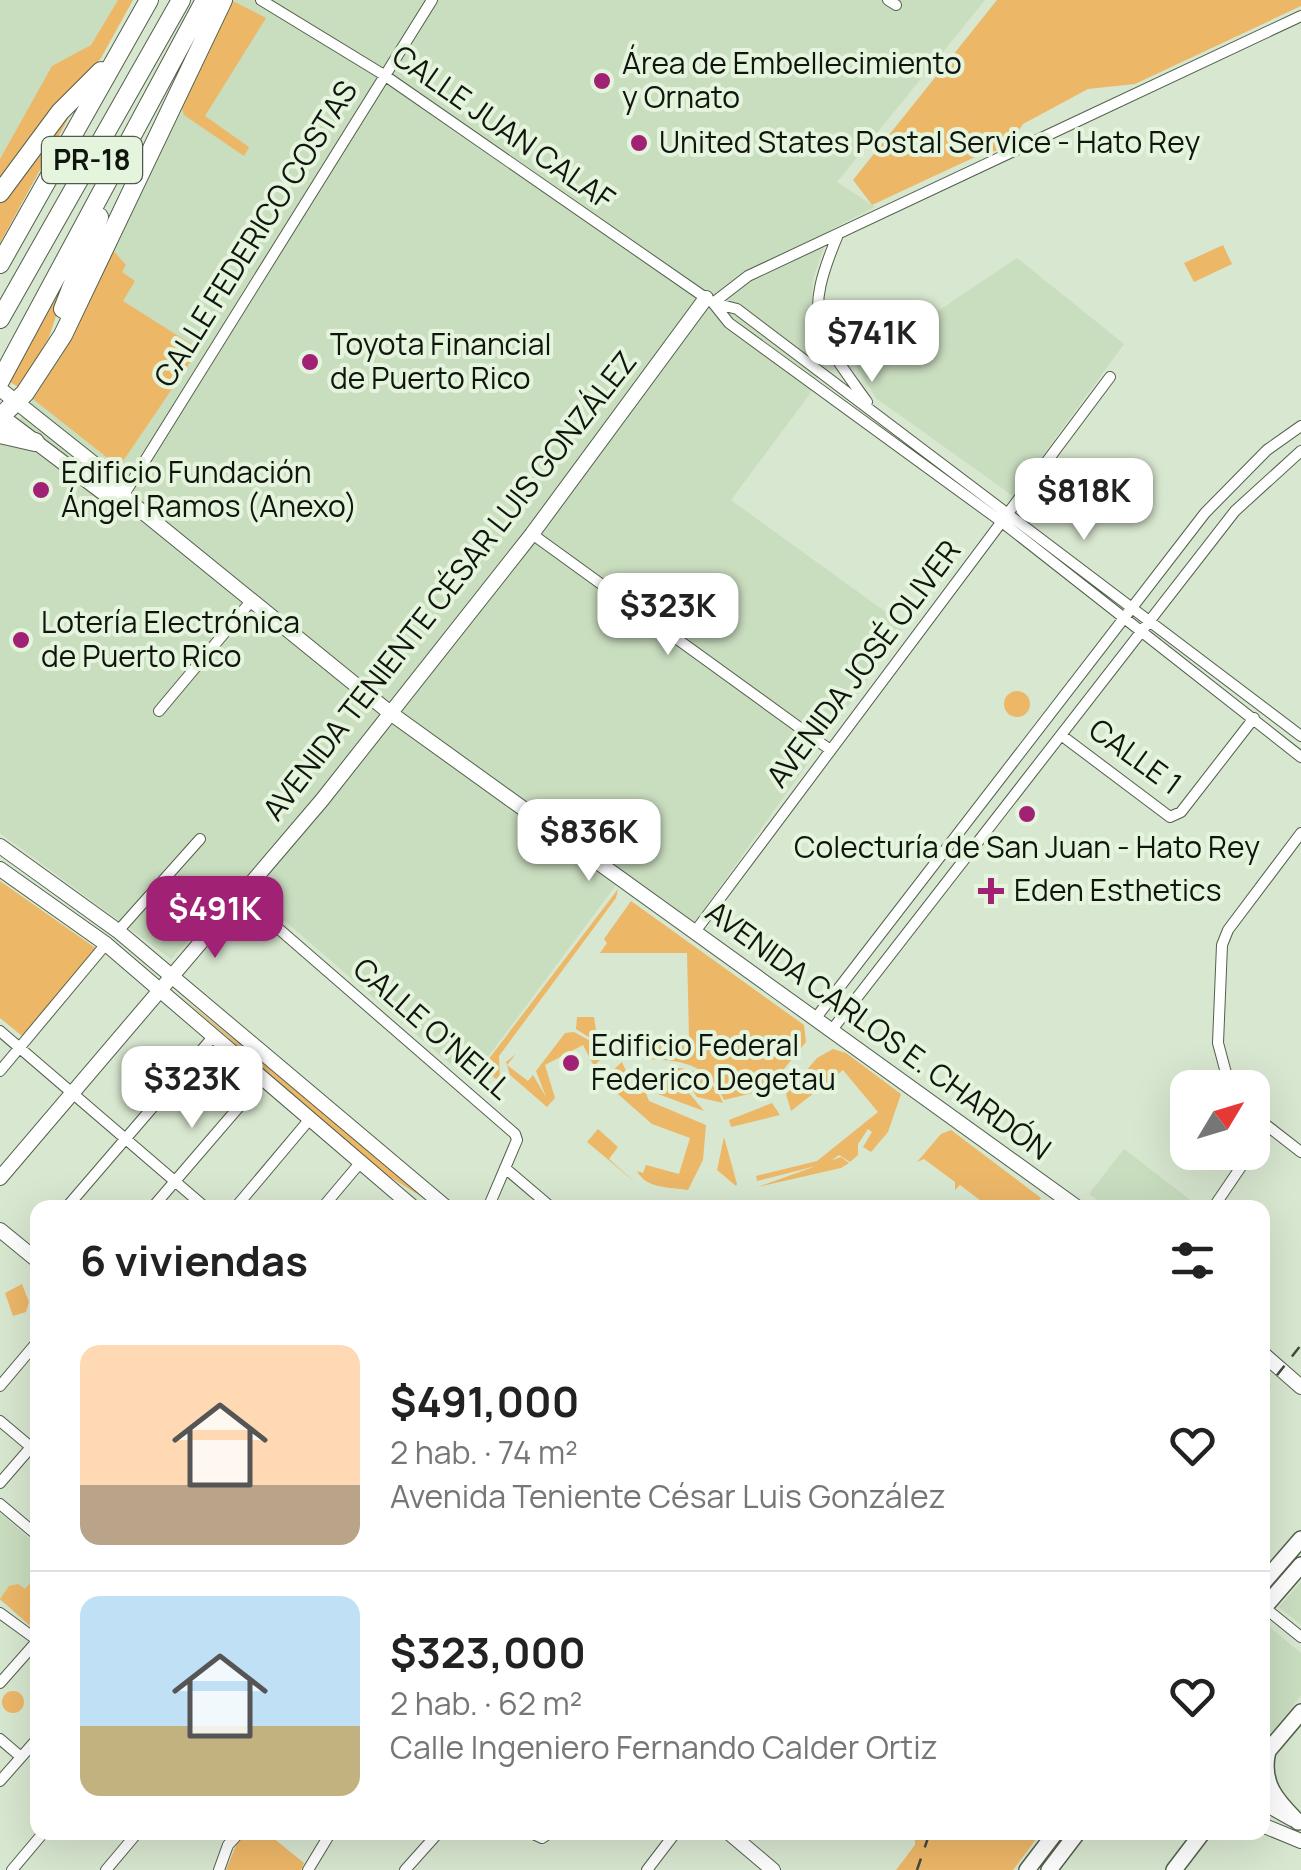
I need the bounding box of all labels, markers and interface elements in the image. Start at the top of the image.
street label: CALLE JUAN CALAF [385,35,623,219]
place label: Área de Embellecimiento y Ornato [622,42,962,117]
marker: Área de Embellecimiento y Ornato [591,70,613,92]
street label: CALLE FEDERICO COSTAS [144,72,366,394]
place label: United States Postal Service - Hato Rey [659,121,1200,162]
marker: United States Postal Service - Hato Rey [628,132,650,154]
road number: PR-18 [42,137,142,183]
pin: $741K [802,300,942,385]
text: $741K [827,310,917,354]
place label: Toyota Financial de Puerto Rico [330,323,551,398]
street label: AVENIDA TENIENTE CÉSAR LUIS GONZÁLEZ [253,342,645,828]
marker: Toyota Financial de Puerto Rico [299,351,321,373]
place label: Edificio Fundación Ángel Ramos (Anexo) [61,451,357,526]
pin: $818K [1014,458,1154,543]
text: $818K [1037,468,1131,512]
marker: Edificio Fundación Ángel Ramos (Anexo) [30,479,52,501]
street label: AVENIDA JOSÉ OLIVER [756,531,969,795]
pin: $323K [598,573,738,658]
text: $323K [619,583,717,627]
place label: Lotería Electrónica de Puerto Rico [41,601,300,676]
marker: Lotería Electrónica de Puerto Rico [10,629,32,651]
street label: CALLE 1 [1081,708,1191,803]
pin: $836K [519,799,659,884]
marker: Colecturía de San Juan - Hato Rey [1016,803,1038,825]
text: $836K [540,809,638,853]
place label: Colecturía de San Juan - Hato Rey [794,826,1260,867]
place label: Eden Esthetics [1014,869,1221,910]
pin: $491K [145,876,285,961]
marker: Eden Esthetics [978,878,1004,904]
text: $491K [168,886,262,930]
street label: AVENIDA CARLOS E. CHARDÓN [698,891,1060,1169]
street label: CALLE O'NEILL [345,948,521,1108]
place label: Edificio Federal Federico Degetau [591,1024,836,1099]
pin: $323K [122,1046,262,1131]
marker: Edificio Federal Federico Degetau [560,1052,582,1074]
text: $323K [143,1056,241,1100]
north arrow [1170,1070,1270,1170]
map controls [1170,1070,1270,1170]
text: 6 viviendas [80,1231,308,1289]
icon: filters [1165,1233,1220,1288]
text: $491,000 [390,1372,579,1430]
icon: home [160,1385,280,1505]
icon: heart [1165,1418,1220,1473]
text: 2 hab. · 74 m² [390,1430,578,1474]
text: Avenida Teniente César Luis González [390,1474,946,1518]
text: $323,000 [390,1623,586,1681]
icon: home [160,1636,280,1756]
icon: heart [1165,1669,1220,1724]
text: 2 hab. · 62 m² [390,1681,582,1725]
text: Calle Ingeniero Fernando Calder Ortiz [390,1725,938,1769]

